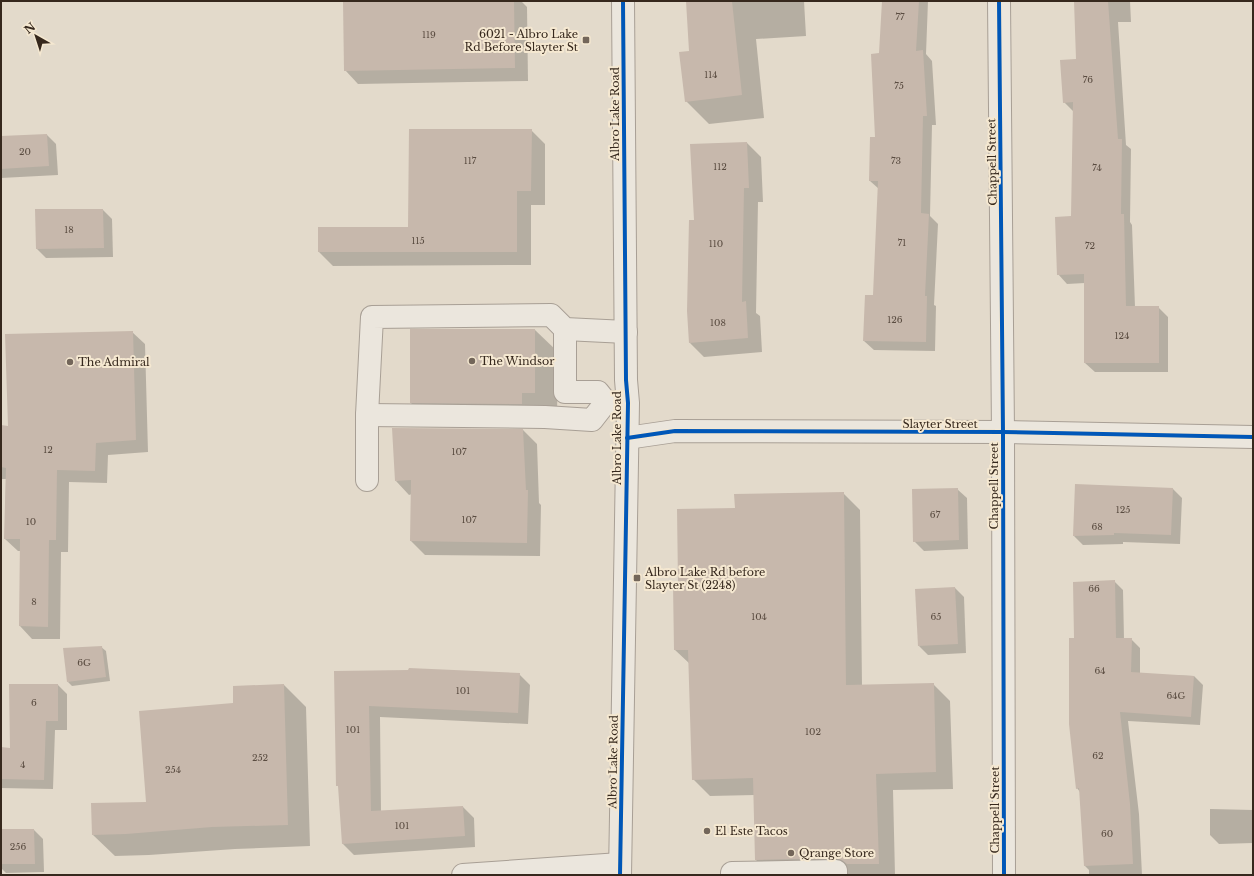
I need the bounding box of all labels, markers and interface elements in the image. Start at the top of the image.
house number: 77 [895,11,905,22]
north arrow [16,16,56,56]
text: N [21,19,39,37]
place label: 6021 - Albro Lake Rd Before Slayter St [465,27,579,54]
house number: 119 [422,29,436,40]
marker: 6021 - Albro Lake Rd Before Slayter St [581,35,591,45]
street label: Albro Lake Road [608,66,622,162]
house number: 114 [704,69,718,80]
house number: 76 [1083,74,1093,85]
house number: 75 [894,80,904,91]
street label: Chappell Street [984,117,1000,206]
house number: 20 [19,146,31,157]
house number: 117 [464,155,477,166]
house number: 73 [891,155,901,166]
house number: 112 [713,161,727,172]
house number: 74 [1092,162,1102,173]
house number: 18 [64,224,74,235]
house number: 115 [411,235,425,246]
house number: 71 [898,237,906,248]
house number: 110 [709,238,723,249]
house number: 72 [1085,240,1095,251]
house number: 126 [887,314,903,325]
house number: 108 [710,317,726,328]
house number: 124 [1115,330,1129,341]
place label: The Windsor [480,354,555,368]
place label: The Admiral [78,355,150,369]
marker: The Windsor [467,356,477,366]
marker: The Admiral [65,357,75,367]
street label: Albro Lake Road [610,390,624,486]
street label: Slayter Street [902,417,978,431]
street label: Chappell Street [987,442,1001,530]
house number: 12 [43,444,53,455]
house number: 107 [452,446,467,457]
house number: 125 [1116,504,1130,515]
house number: 67 [930,509,941,520]
house number: 107 [462,514,477,525]
house number: 10 [26,516,36,527]
house number: 68 [1091,521,1103,532]
place label: Albro Lake Rd before Slayter St (2248) [644,565,765,592]
marker: Albro Lake Rd before Slayter St (2248) [632,573,642,583]
house number: 66 [1088,583,1100,594]
house number: 8 [31,596,37,607]
house number: 104 [751,611,767,622]
house number: 65 [931,611,941,622]
house number: 6G [77,657,91,668]
house number: 64 [1094,665,1106,676]
house number: 101 [456,685,470,696]
house number: 64G [1167,690,1186,701]
house number: 6 [31,697,37,708]
street label: Albro Lake Road [605,714,621,810]
house number: 101 [346,724,360,735]
house number: 102 [805,726,821,737]
house number: 62 [1092,750,1104,761]
house number: 252 [252,752,268,763]
house number: 4 [20,759,26,770]
house number: 254 [165,764,181,775]
street label: Chappell Street [988,766,1002,854]
house number: 101 [395,820,409,831]
place label: El Este Tacos [715,824,788,838]
marker: El Este Tacos [702,826,712,836]
house number: 60 [1101,828,1113,839]
house number: 256 [10,841,26,852]
place label: Qrange Store [799,846,874,860]
marker: Qrange Store [786,848,796,858]

